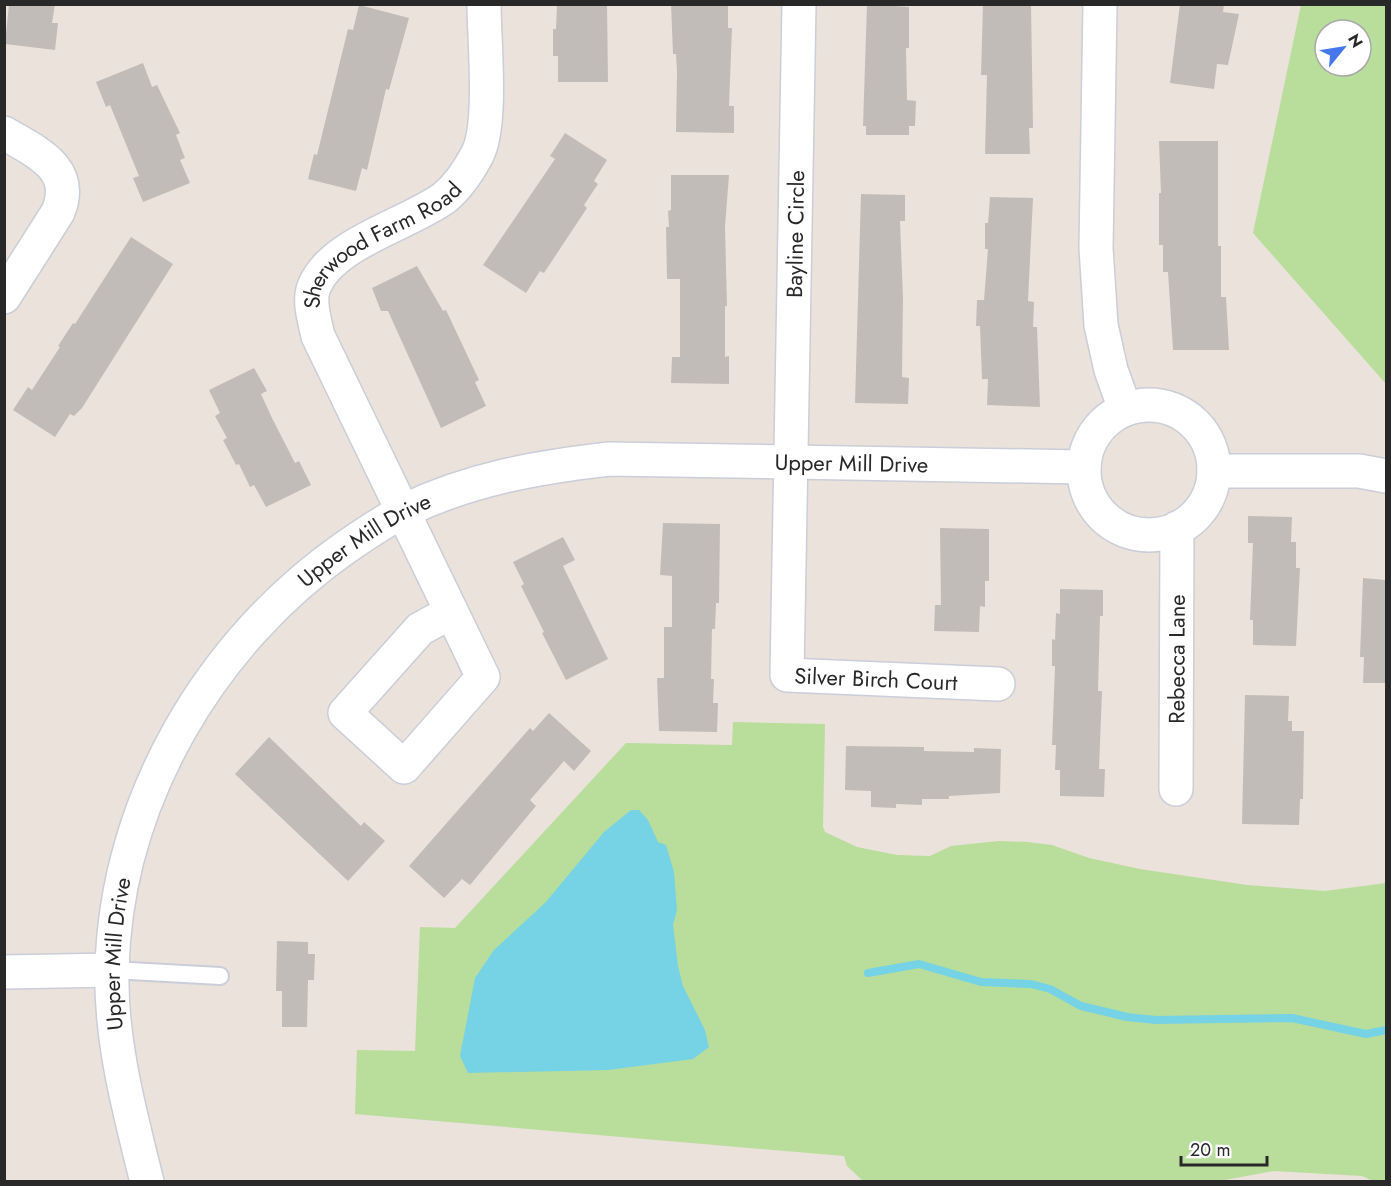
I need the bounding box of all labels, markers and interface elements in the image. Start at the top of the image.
north arrow [1313,18,1373,78]
text: N [1342,29,1369,52]
street label: Bayline Circle [778,170,812,298]
street label: Sherwood Farm Road [295,174,469,309]
street label: Upper Mill Drive [774,446,928,480]
street label: Upper Mill Drive [290,485,436,595]
street label: Rebecca Lane [1160,594,1193,724]
street label: Silver Birch Court [794,659,959,698]
street label: Upper Mill Drive [96,874,139,1032]
scale bar [1181,1129,1266,1167]
text: 20 m [1190,1137,1230,1163]

